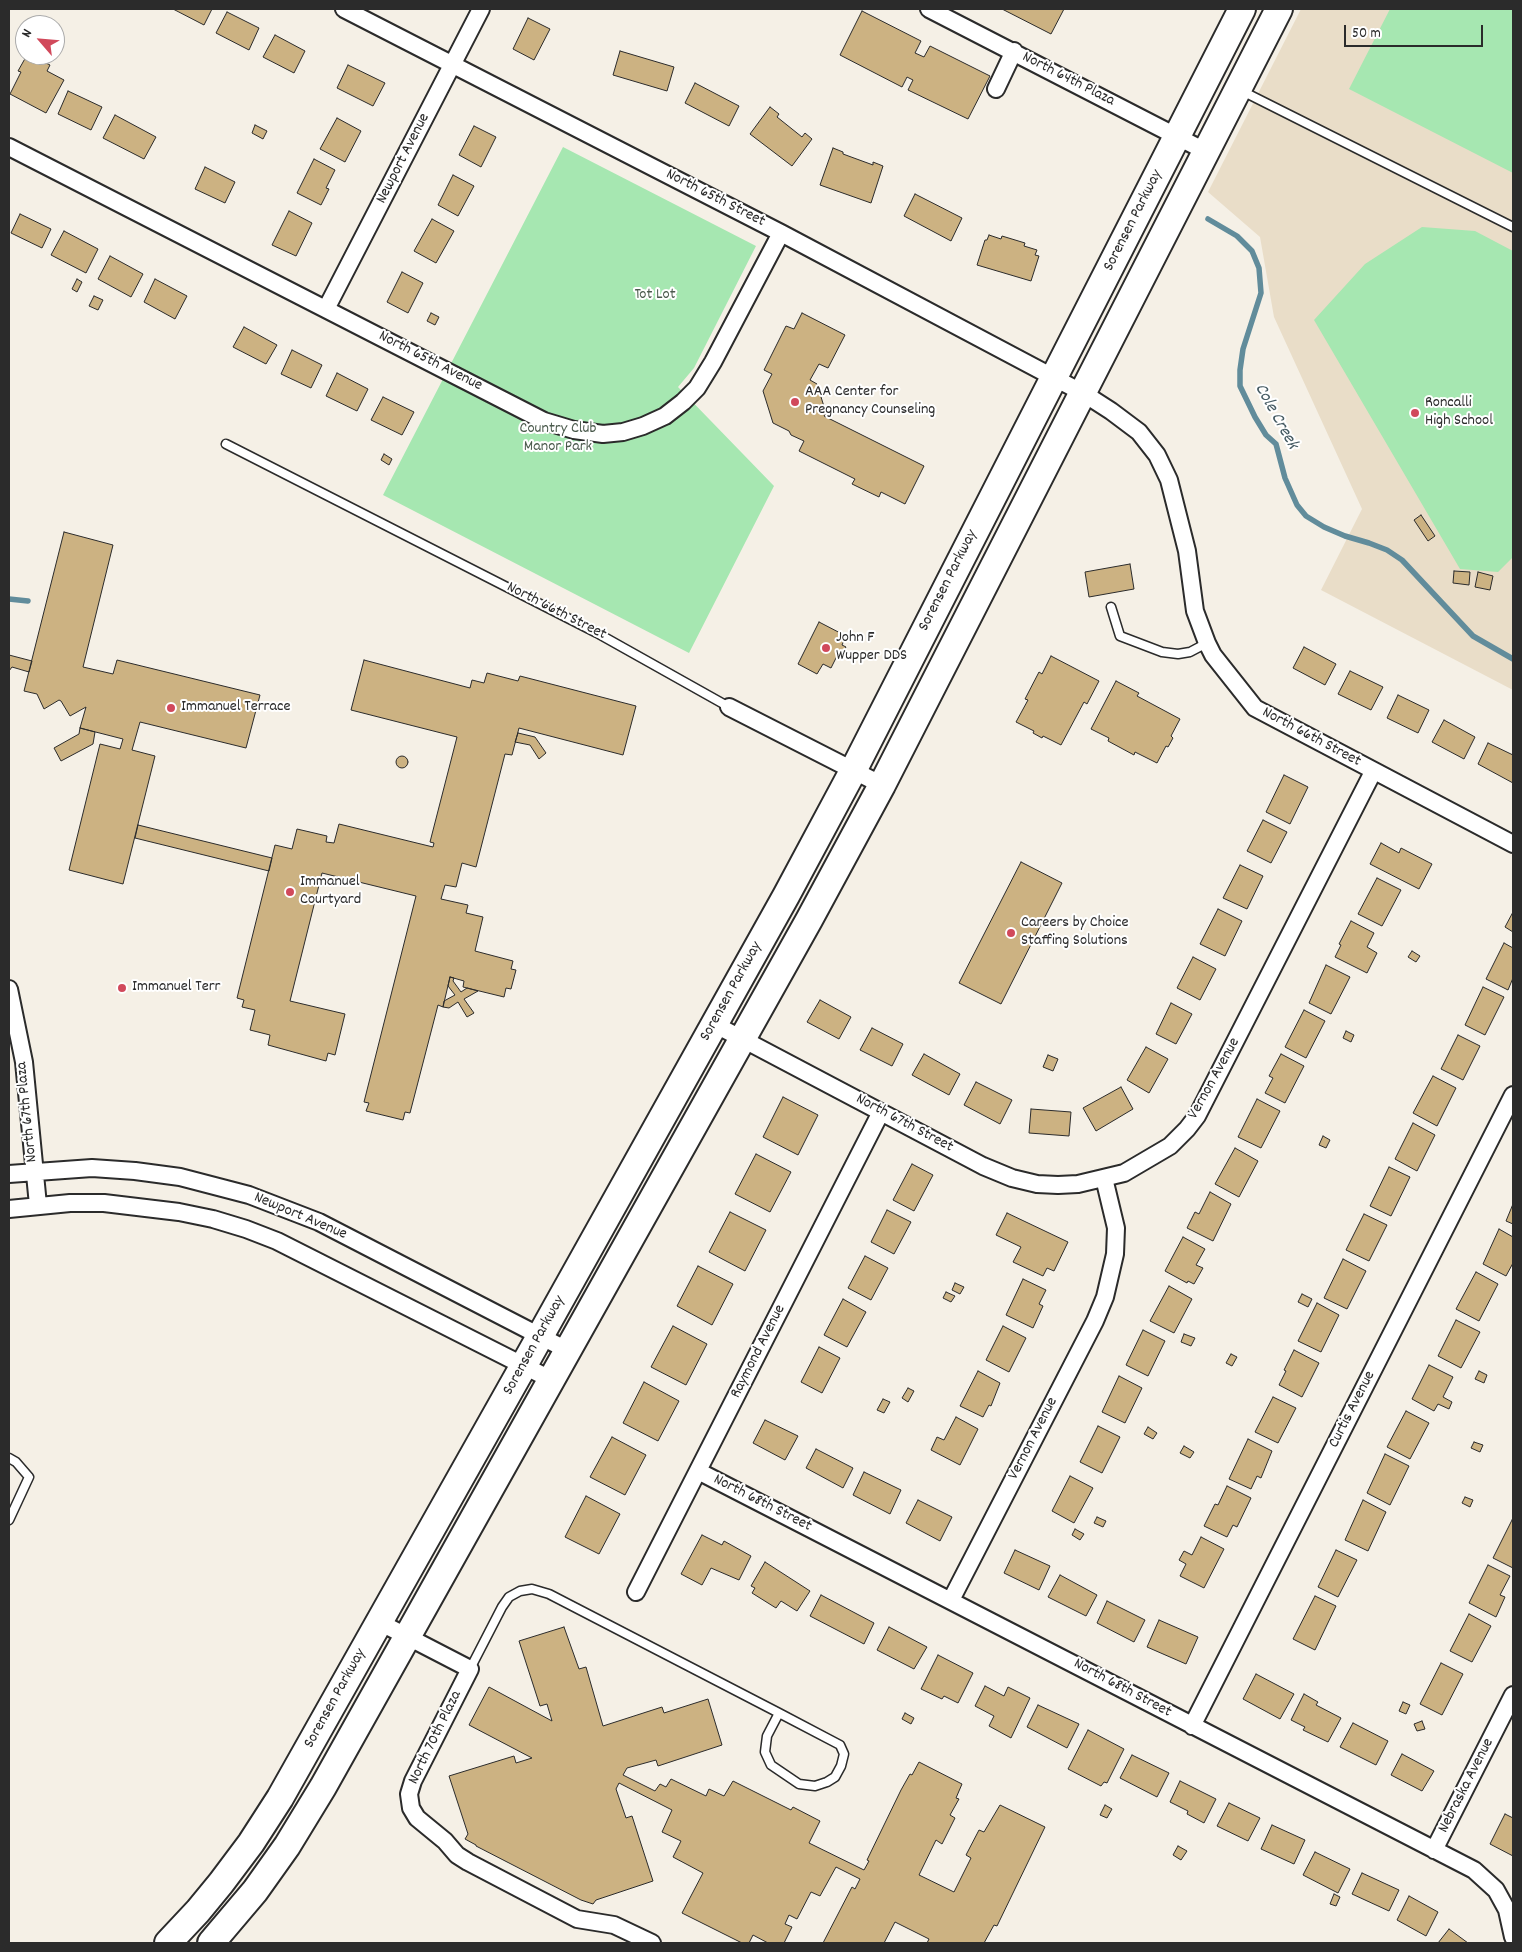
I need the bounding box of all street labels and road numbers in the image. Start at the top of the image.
street label: North 64th Plaza [1018,48,1118,112]
street label: Newport Avenue [373,111,435,207]
street label: North 65th Street [662,166,768,232]
street label: Sorensen Parkway [1100,167,1168,275]
street label: North 65th Avenue [375,328,485,396]
street label: Sorensen Parkway [915,527,983,635]
street label: North 66th Street [503,579,609,645]
street label: North 66th Street [1258,704,1364,772]
street label: Sorensen Parkway [697,939,767,1045]
street label: Vernon Avenue [1185,1035,1245,1123]
street label: North 67th Plaza [13,1061,43,1163]
street label: North 67th Street [852,1090,956,1158]
street label: Newport Avenue [251,1189,349,1245]
street label: Sorensen Parkway [500,1293,570,1399]
street label: Raymond Avenue [727,1302,791,1402]
street label: Curtis Avenue [1325,1368,1381,1452]
street label: Vernon Avenue [1005,1395,1063,1483]
street label: North 68th Street [710,1471,814,1537]
street label: Sorensen Parkway [301,1646,371,1752]
street label: North 68th Street [1070,1655,1174,1723]
street label: North 70th Plaza [405,1688,467,1788]
street label: Nebraska Avenue [1435,1736,1499,1836]

